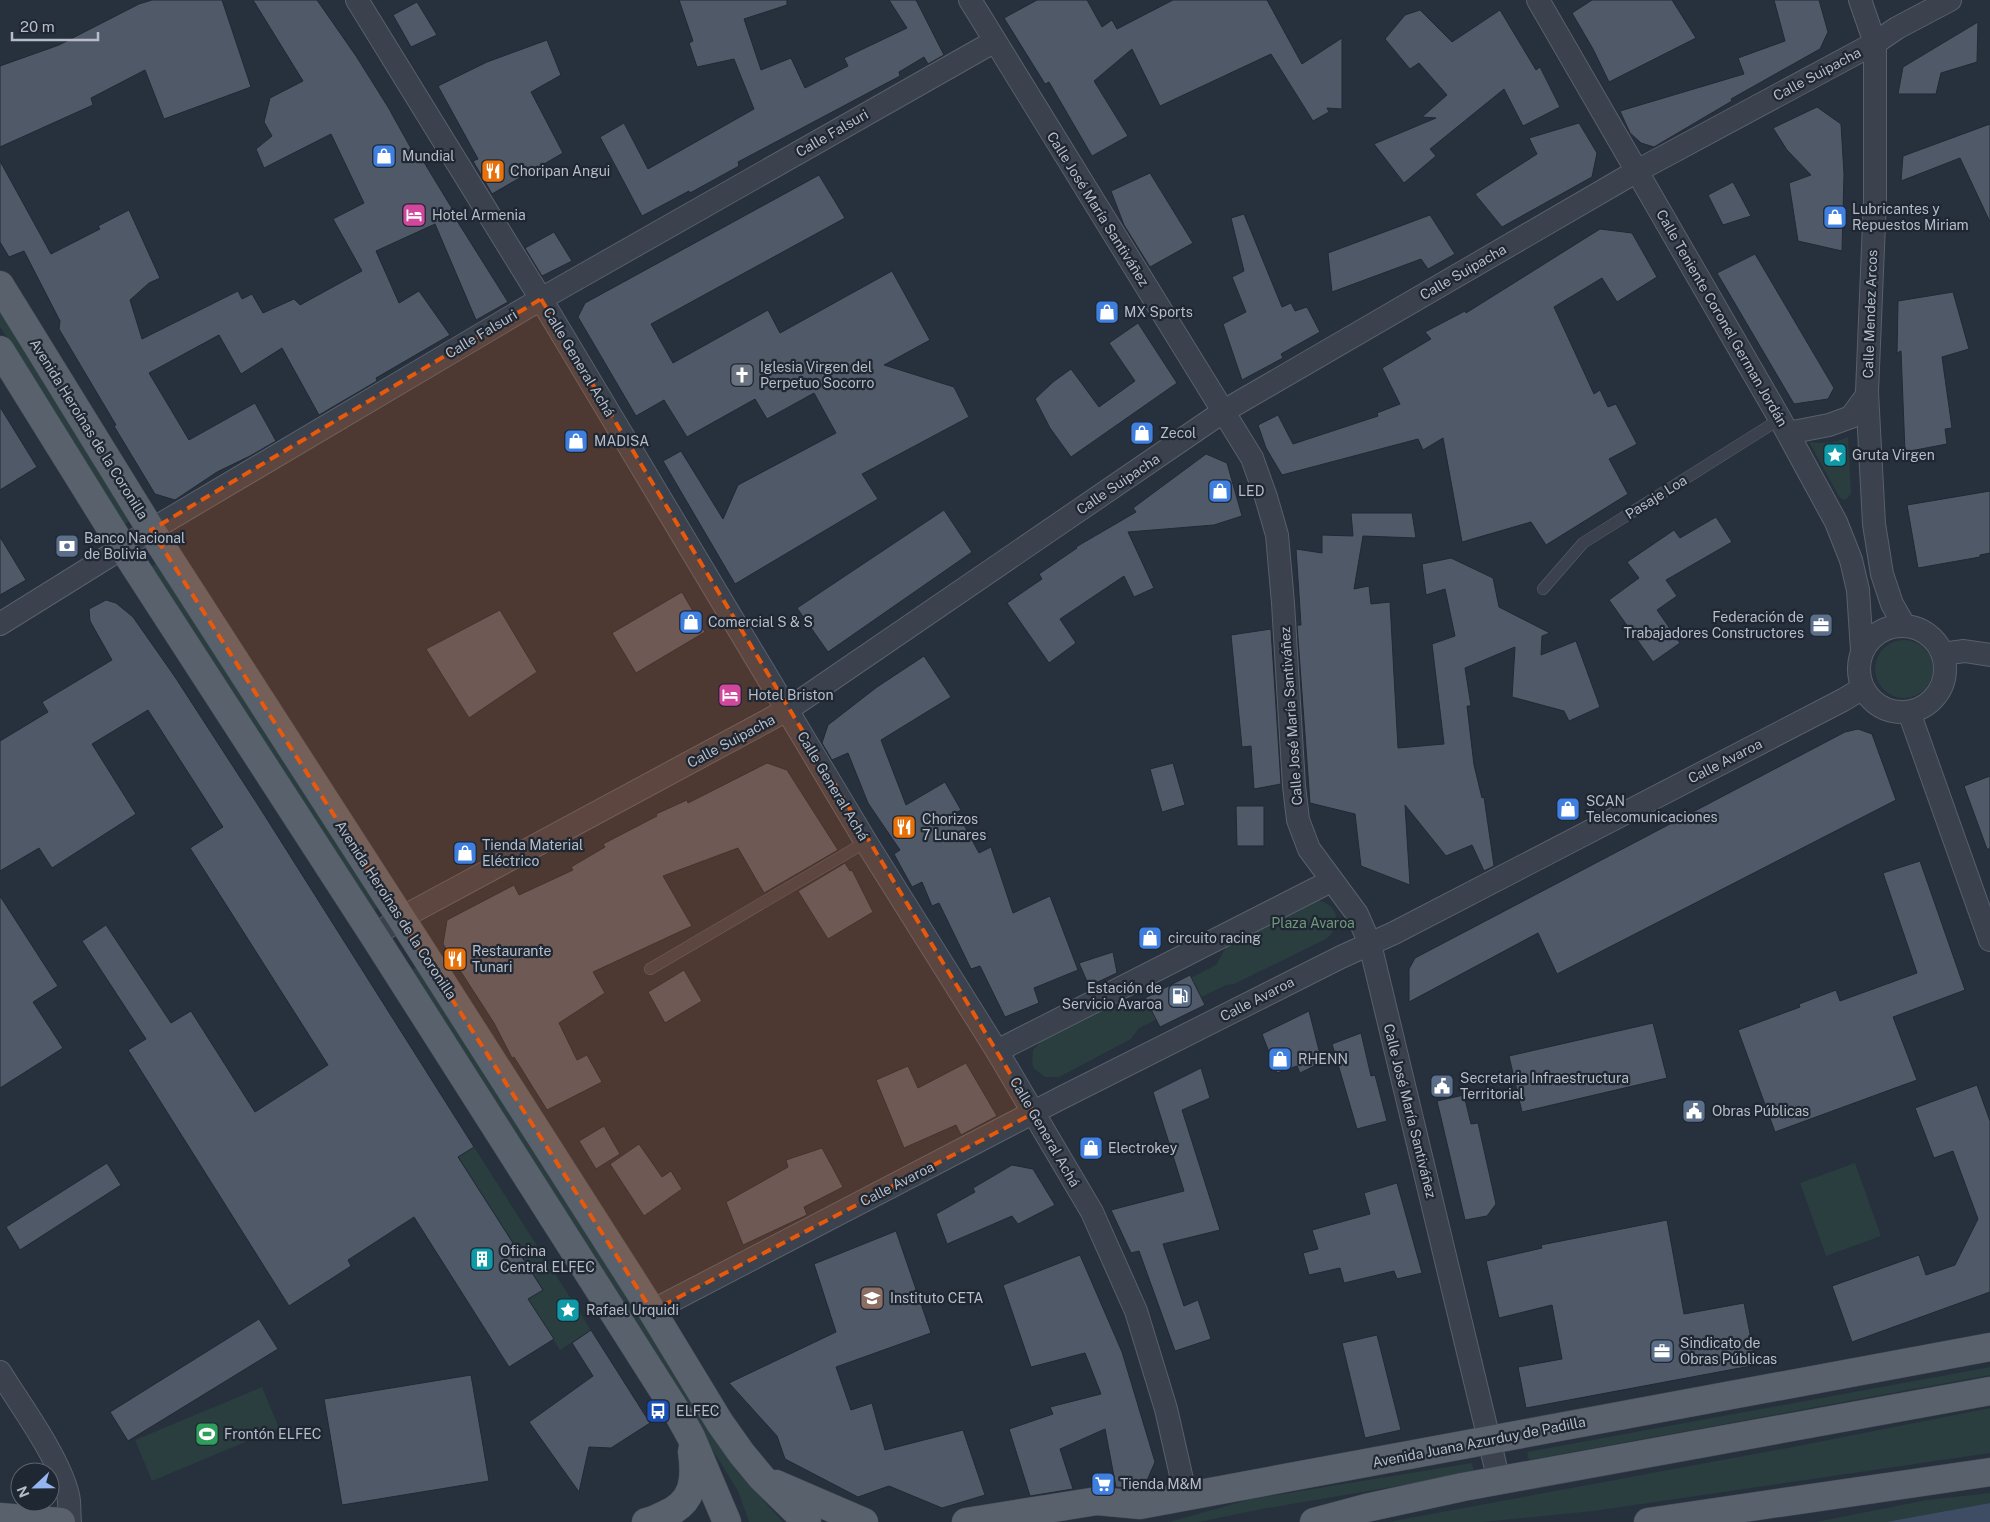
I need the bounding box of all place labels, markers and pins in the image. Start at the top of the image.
shop icon: Mundial [371,143,397,169]
place label: Mundial [402,148,455,164]
restaurant icon: Choripan Angui [480,158,506,184]
place label: Choripan Angui [510,163,610,179]
place label: Lubricantes y Repuestos Miriam [1852,201,1969,233]
hotel icon: Hotel Armenia [401,202,427,228]
shop icon: Lubricantes y Repuestos Miriam [1822,204,1848,230]
place label: Hotel Armenia [432,207,526,223]
shop icon: MX Sports [1094,299,1120,325]
place label: MX Sports [1124,304,1193,320]
place label: Iglesia Virgen del Perpetuo Socorro [760,359,874,391]
church icon: Iglesia Virgen del Perpetuo Socorro [729,362,755,388]
shop icon: Zecol [1129,420,1155,446]
place label: Zecol [1160,425,1196,441]
shop icon: MADISA [563,428,589,454]
place label: MADISA [594,433,649,449]
place icon: Gruta Virgen [1822,442,1848,468]
place label: Gruta Virgen [1852,447,1935,463]
shop icon: LED [1207,478,1233,504]
place label: LED [1238,483,1265,499]
place label: Banco Nacional de Bolivia [84,530,185,562]
bank icon: Banco Nacional de Bolivia [54,533,80,559]
shop icon: Comercial S & S [678,609,704,635]
place label: Federación de Trabajadores Constructores [1624,609,1804,641]
office icon: Federación de Trabajadores Constructores [1808,612,1834,638]
place label: Comercial S & S [708,614,813,630]
hotel icon: Hotel Briston [717,682,743,708]
place label: Hotel Briston [748,687,834,703]
place label: SCAN Telecomunicaciones [1586,793,1718,825]
shop icon: SCAN Telecomunicaciones [1555,796,1581,822]
place label: Chorizos 7 Lunares [922,811,986,843]
restaurant icon: Chorizos 7 Lunares [891,814,917,840]
place label: Tienda Material Eléctrico [482,837,583,869]
shop icon: Tienda Material Eléctrico [452,840,478,866]
shop icon: circuito racing [1137,925,1163,951]
place label: circuito racing [1168,930,1261,946]
place label: Restaurante Tunari [472,943,551,975]
restaurant icon: Restaurante Tunari [442,946,468,972]
place label: Estación de Servicio Avaroa [1062,980,1162,1012]
fuel station icon: Estación de Servicio Avaroa [1167,983,1193,1009]
shop icon: RHENN [1267,1046,1293,1072]
place label: RHENN [1298,1051,1348,1067]
place label: Secretaria Infraestructura Territorial [1460,1070,1629,1102]
public building icon: Secretaria Infraestructura Territorial [1429,1073,1455,1099]
public building icon: Obras Públicas [1681,1098,1707,1124]
place label: Obras Públicas [1712,1103,1809,1119]
shop icon: Electrokey [1078,1135,1104,1161]
place label: Electrokey [1108,1140,1178,1156]
place label: Oficina Central ELFEC [500,1243,595,1275]
building icon: Oficina Central ELFEC [469,1246,495,1272]
school or university icon: Instituto CETA [859,1285,885,1311]
place label: Instituto CETA [890,1290,983,1306]
place icon: Rafael Urquidi [555,1297,581,1323]
place label: Rafael Urquidi [586,1302,679,1318]
place label: Sindicato de Obras Públicas [1680,1335,1777,1367]
office icon: Sindicato de Obras Públicas [1649,1338,1675,1364]
bus stop icon: ELFEC [645,1398,671,1424]
place label: ELFEC [676,1403,719,1419]
sports icon: Frontón ELFEC [194,1421,220,1447]
place label: Frontón ELFEC [224,1426,322,1442]
supermarket icon: Tienda M&M [1090,1471,1116,1497]
place label: Tienda M&M [1120,1476,1202,1492]

